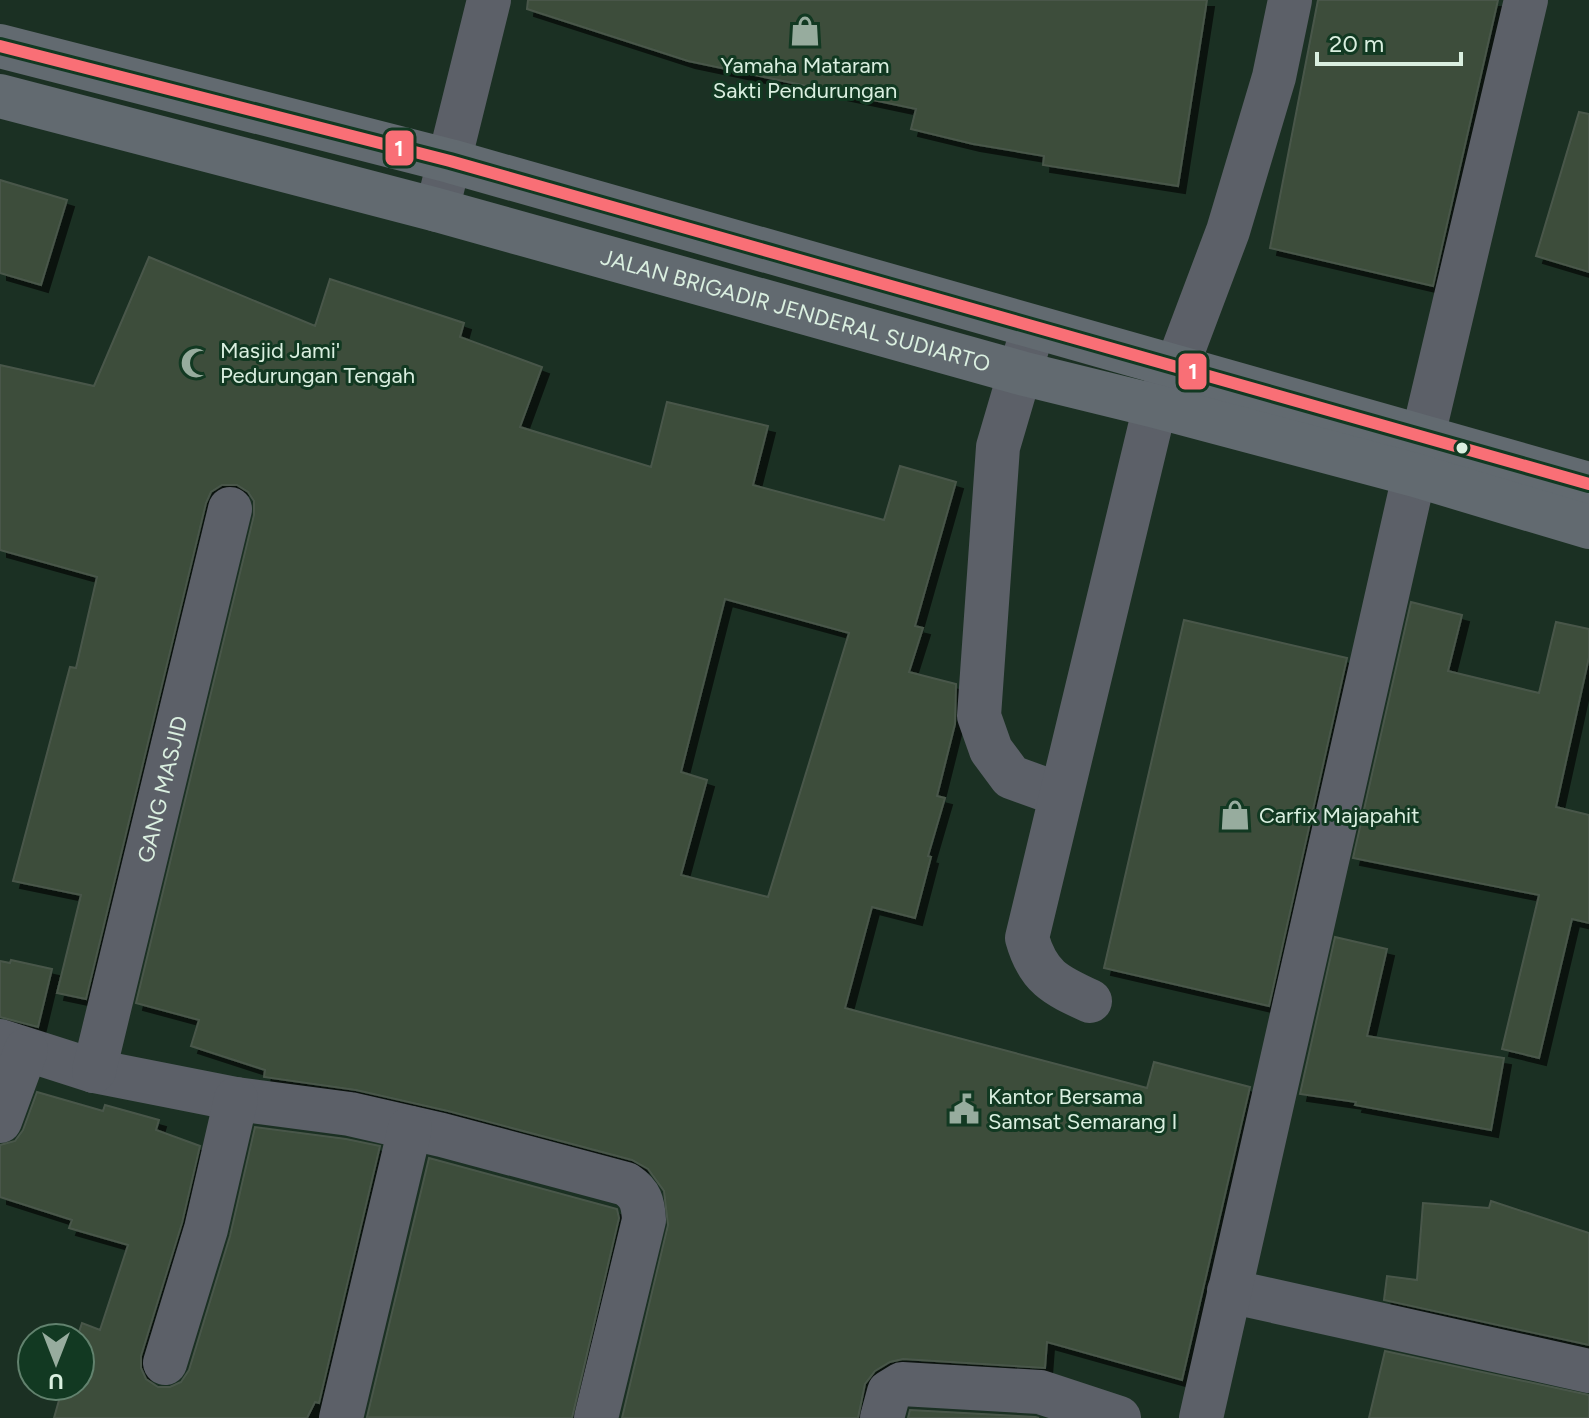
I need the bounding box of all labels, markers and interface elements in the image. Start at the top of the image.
shop icon: Yamaha Mataram Sakti Pendurungan [788,14,822,48]
scale bar [1317,16,1461,66]
text: 20 m [1329,29,1384,58]
place label: Yamaha Mataram Sakti Pendurungan [713,52,897,104]
line badge: 1 [384,129,415,167]
text: 1 [394,135,404,162]
street label: JALAN BRIGADIR JENDERAL SUDIARTO [598,243,993,378]
place label: Masjid Jami' Pedurungan Tengah [220,337,415,389]
mosque icon: Masjid Jami' Pedurungan Tengah [179,346,213,380]
line badge: 1 [1177,352,1208,391]
text: 1 [1188,358,1198,385]
unlabelled marker [1454,440,1470,456]
street label: GANG MASJID [132,713,193,865]
shop icon: Carfix Majapahit [1218,798,1252,832]
place label: Carfix Majapahit [1259,802,1420,829]
place label: Kantor Bersama Samsat Semarang I [988,1083,1177,1135]
public building icon: Kantor Bersama Samsat Semarang I [947,1092,981,1126]
north arrow [16,1322,96,1402]
text: U [48,1368,64,1395]

